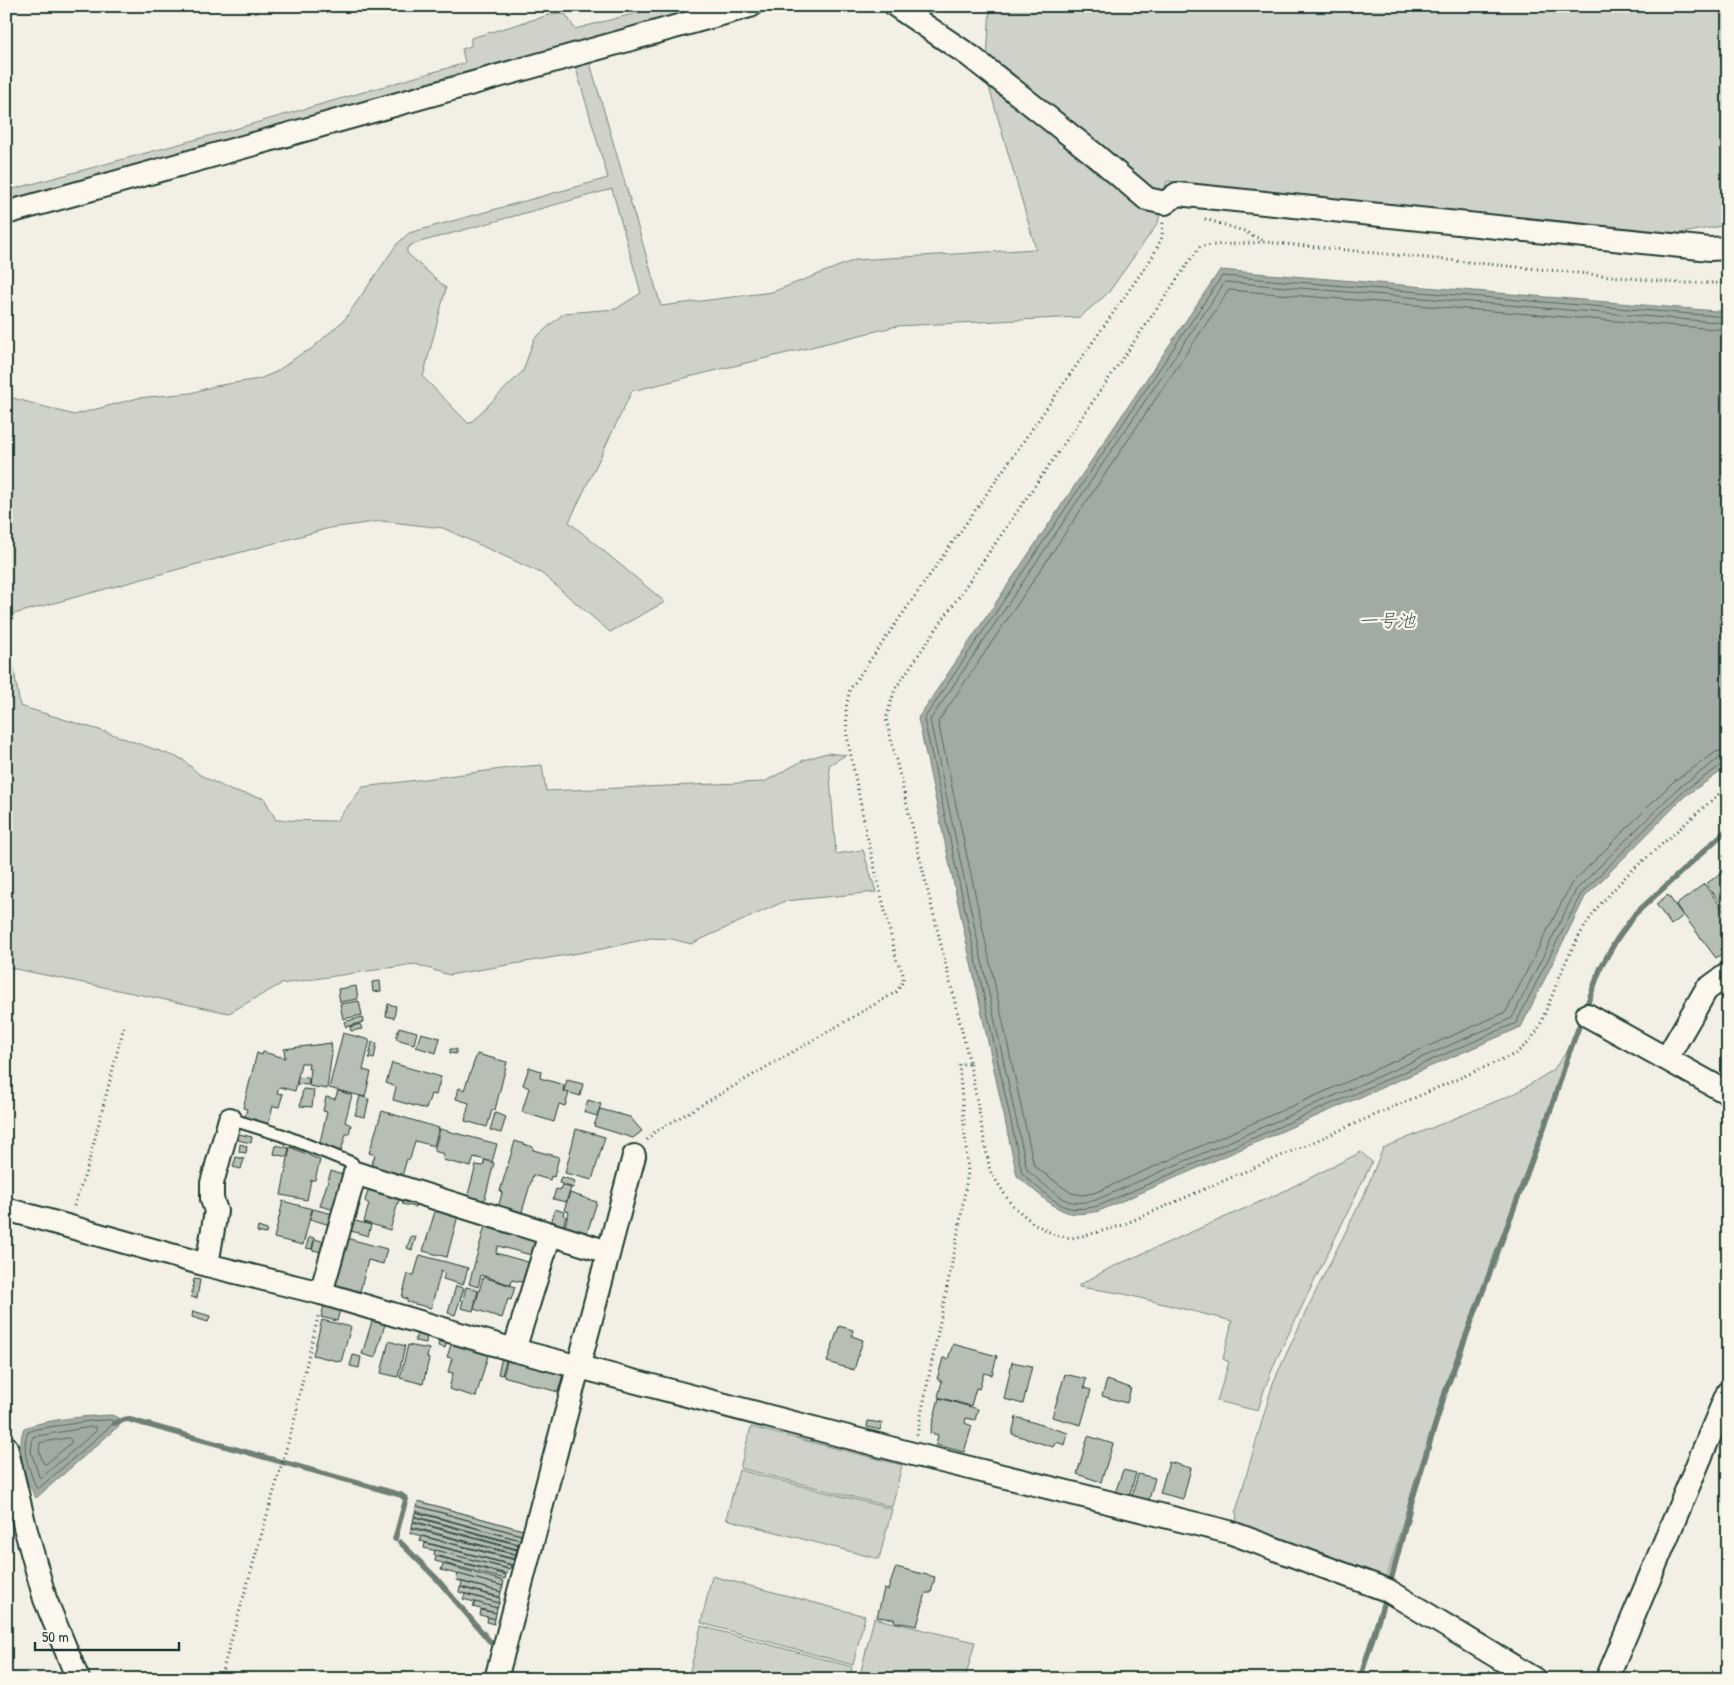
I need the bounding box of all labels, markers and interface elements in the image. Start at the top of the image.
water label: 一号池 [1358,607,1416,633]
scale bar [35,1620,179,1652]
text: 50 m [42,1626,69,1647]

